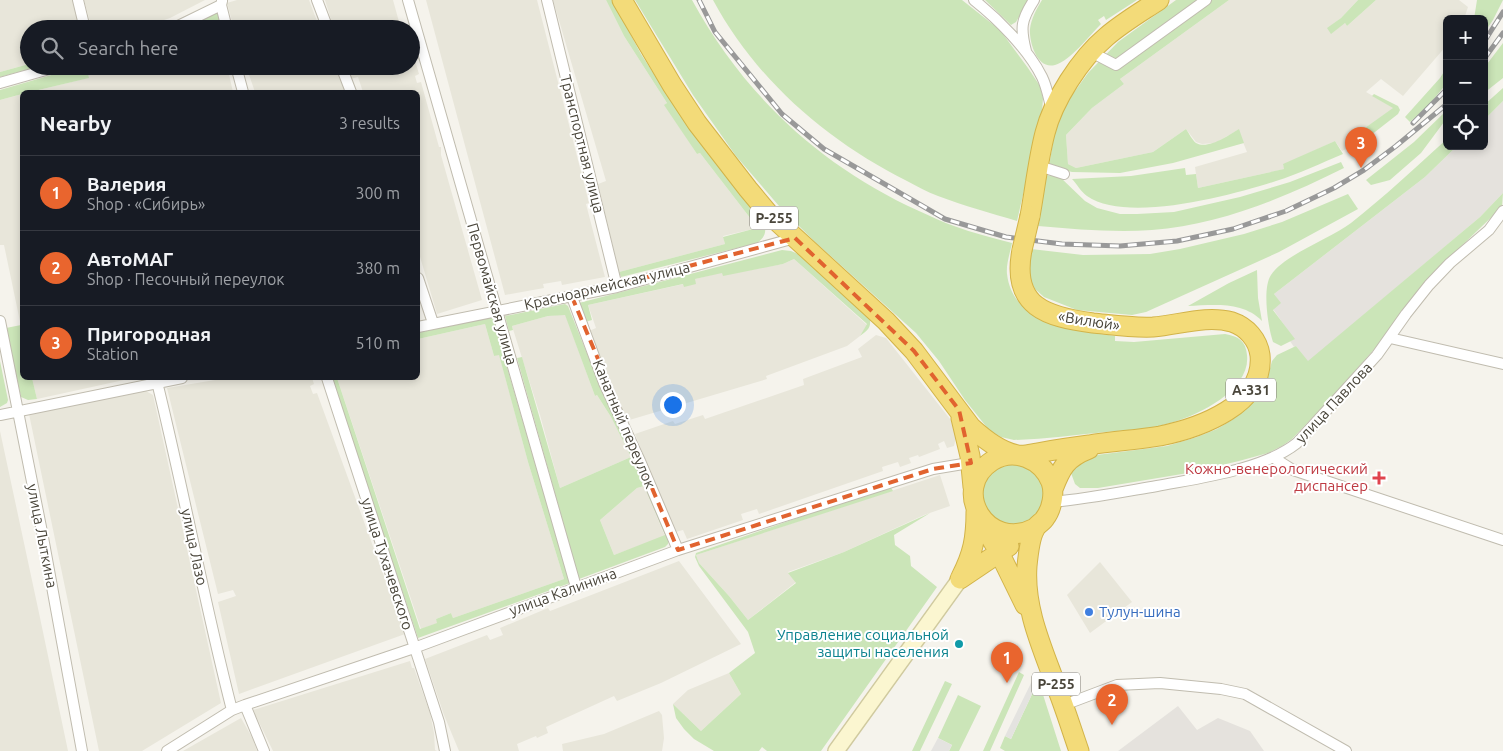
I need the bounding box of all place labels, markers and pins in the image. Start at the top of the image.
pin: 3 [1345,127,1377,168]
place label: Кожно-венерологический диспансер [1185,460,1368,494]
marker: Кожно-венерологический диспансер [1372,471,1386,485]
place label: Тулун-шина [1099,603,1181,620]
marker: Тулун-шина [1083,606,1095,618]
place label: Управление социальной защиты населения [777,626,949,660]
marker: Управление социальной защиты населения [953,638,965,650]
pin: 1 [991,642,1023,683]
pin: 2 [1096,684,1128,725]

